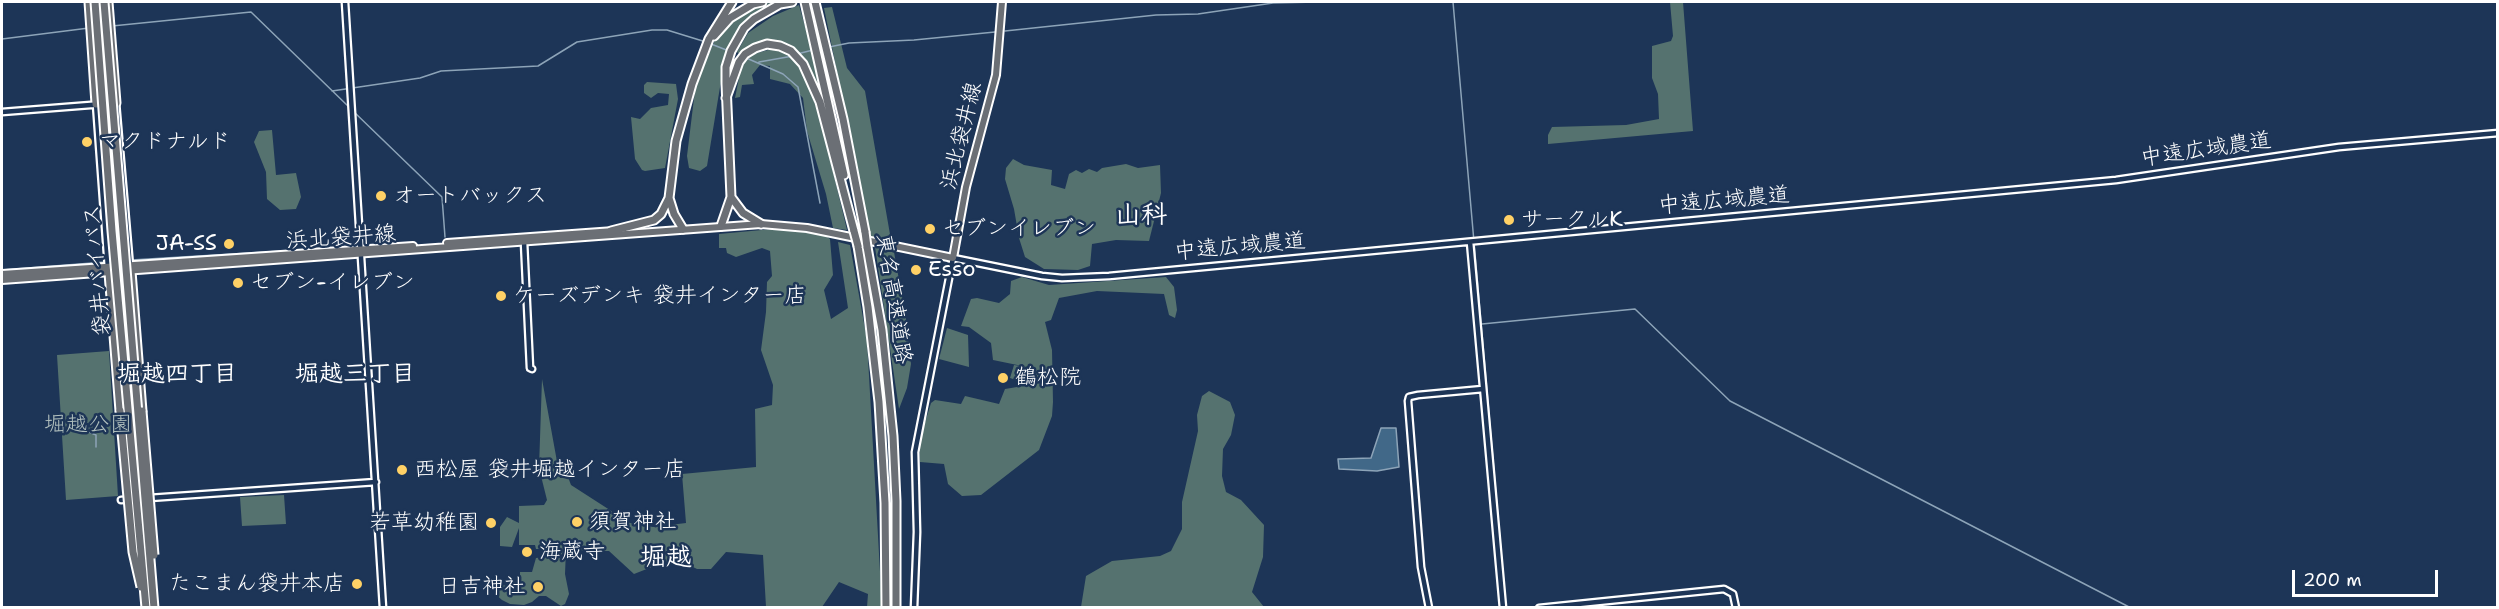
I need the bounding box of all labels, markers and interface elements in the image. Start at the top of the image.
street label: 浜北袋井線 [936,79,988,193]
street label: 中遠広域農道 [2139,128,2273,172]
place label: マクドナルド [99,129,231,155]
marker: マクドナルド [80,135,94,149]
street label: 中遠広域農道 [1657,182,1791,220]
place label: オートバックス [393,183,547,209]
marker: オートバックス [374,189,388,203]
district label: 山科 [1115,200,1167,232]
street label: 袋井バイパス [79,203,117,337]
place label: サークルK [1521,207,1623,233]
marker: サークルK [1502,213,1516,227]
place label: セブンイレブン [942,216,1096,242]
street label: 浜北袋井線 [285,221,397,255]
marker: セブンイレブン [923,222,937,236]
street label: 中遠広域農道 [1173,228,1307,266]
place label: JA-SS [156,231,217,257]
street label: 東名高速道路 [870,232,916,366]
marker: JA-SS [222,237,236,251]
place label: Esso [928,257,976,283]
marker: Esso [909,263,923,277]
place label: セブン-イレブン [250,270,415,296]
marker: セブン-イレブン [231,276,245,290]
place label: ケーズデンキ 袋井インター店 [513,283,807,309]
marker: ケーズデンキ 袋井インター店 [494,289,508,303]
district label: 堀越四丁目 [117,361,237,389]
district label: 堀越三丁目 [295,361,415,389]
place label: 鶴松院 [1015,365,1081,391]
marker: 鶴松院 [996,371,1010,385]
park label: 堀越公園 [44,412,132,438]
place label: 西松屋 袋井堀越インター店 [414,457,686,483]
marker: 西松屋 袋井堀越インター店 [395,463,409,477]
place label: 須賀神社 [589,509,677,535]
place label: 若草幼稚園 [369,510,479,536]
marker: 須賀神社 [570,515,584,529]
marker: 若草幼稚園 [484,516,498,530]
place label: 海蔵寺 [539,539,605,565]
district label: 堀越 [640,542,692,574]
marker: 海蔵寺 [520,545,534,559]
scale bar [2295,558,2440,596]
text: 200 m [2303,568,2362,592]
place label: たこまん袋井本店 [169,571,345,597]
place label: 日吉神社 [438,574,526,600]
marker: たこまん袋井本店 [350,577,364,591]
marker: 日吉神社 [531,580,545,594]

